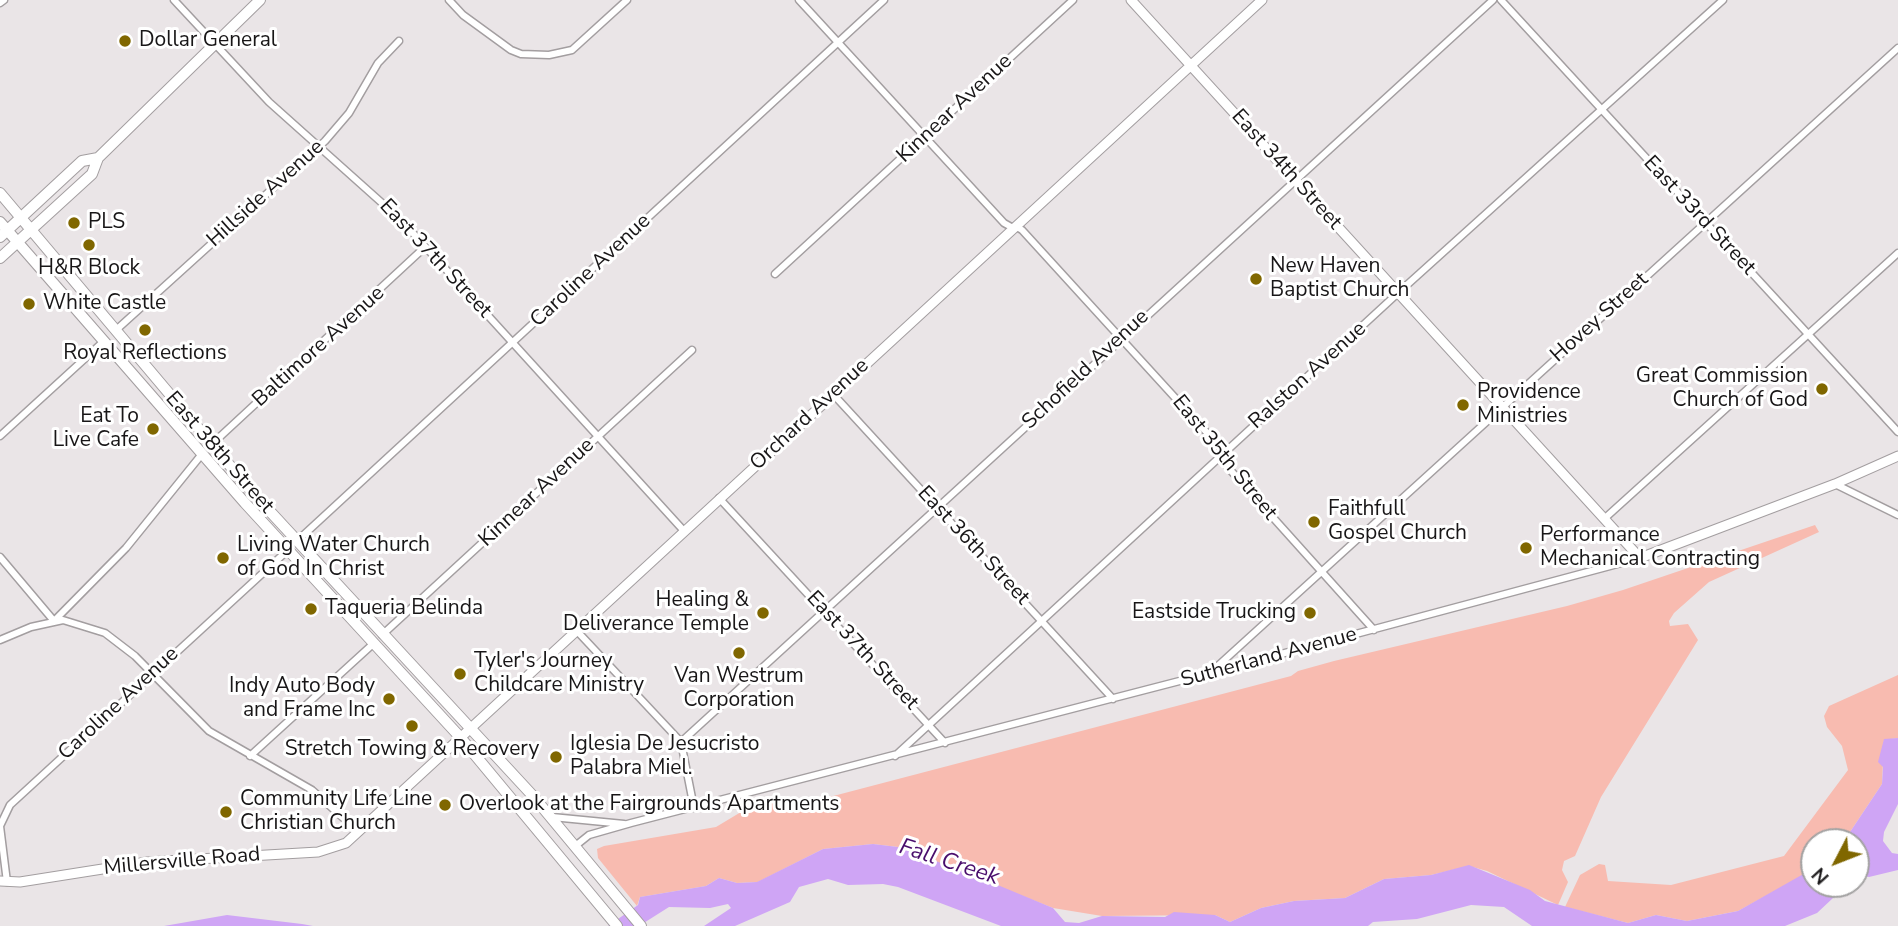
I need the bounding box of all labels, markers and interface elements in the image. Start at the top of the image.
place label: Dollar General [139,28,277,54]
marker: Dollar General [117,33,133,49]
street label: Kinnear Avenue [892,49,1018,169]
street label: East 34th Street [1225,105,1347,235]
street label: Hillside Avenue [202,135,330,253]
street label: East 33rd Street [1637,151,1761,281]
street label: East 37th Street [374,194,496,324]
street label: Caroline Avenue [526,209,656,333]
place label: PLS [88,210,125,236]
marker: PLS [66,215,82,231]
marker: H&R Block [81,237,97,253]
place label: New Haven Baptist Church [1270,254,1409,304]
place label: H&R Block [38,256,140,282]
street label: Hovey Street [1546,268,1654,368]
marker: New Haven Baptist Church [1248,271,1264,287]
street label: Baltimore Avenue [248,281,390,413]
place label: White Castle [43,291,166,317]
marker: White Castle [21,296,37,312]
street label: Schofield Avenue [1017,305,1155,435]
street label: Ralston Avenue [1244,317,1372,435]
marker: Royal Reflections [137,322,153,338]
place label: Royal Reflections [63,341,227,367]
street label: Orchard Avenue [746,354,874,476]
place label: Great Commission Church of God [1636,364,1808,414]
place label: Providence Ministries [1477,380,1581,430]
marker: Great Commission Church of God [1814,381,1830,397]
street label: East 38th Street [159,387,279,519]
street label: East 35th Street [1166,391,1282,525]
marker: Providence Ministries [1455,397,1471,413]
place label: Eat To Live Cafe [53,404,139,454]
marker: Eat To Live Cafe [145,421,161,437]
street label: Kinnear Avenue [474,433,600,553]
street label: East 36th Street [912,481,1034,611]
place label: Faithfull Gospel Church [1328,497,1467,547]
marker: Faithfull Gospel Church [1306,514,1322,530]
place label: Performance Mechanical Contracting [1540,523,1760,573]
place label: Living Water Church of God In Christ [237,533,430,583]
marker: Performance Mechanical Contracting [1518,540,1534,556]
marker: Living Water Church of God In Christ [215,550,231,566]
street label: East 37th Street [801,586,923,716]
place label: Healing & Deliverance Temple [563,588,749,638]
place label: Taqueria Belinda [325,596,483,622]
place label: Eastside Trucking [1132,600,1296,626]
marker: Taqueria Belinda [303,601,319,617]
marker: Healing & Deliverance Temple [755,605,771,621]
marker: Eastside Trucking [1302,605,1318,621]
street label: Sutherland Avenue [1178,622,1360,694]
street label: Caroline Avenue [54,642,184,766]
marker: Van Westrum Corporation [731,645,747,661]
place label: Tyler's Journey Childcare Ministry [474,649,644,699]
place label: Van Westrum Corporation [674,664,804,714]
marker: Tyler's Journey Childcare Ministry [452,666,468,682]
place label: Indy Auto Body and Frame Inc [229,674,375,724]
marker: Indy Auto Body and Frame Inc [381,691,397,707]
marker: Stretch Towing & Recovery [404,718,420,734]
place label: Iglesia De Jesucristo Palabra Miel. [570,732,760,782]
place label: Stretch Towing & Recovery [285,737,539,763]
marker: Iglesia De Jesucristo Palabra Miel. [548,749,564,765]
place label: Community Life Line Christian Church [240,787,432,837]
place label: Overlook at the Fairgrounds Apartments [459,792,839,818]
marker: Overlook at the Fairgrounds Apartments [437,797,453,813]
marker: Community Life Line Christian Church [218,804,234,820]
north arrow [1800,828,1870,898]
water label: Fall Creek [896,834,1002,892]
street label: Millersville Road [103,843,261,881]
text: N [1806,862,1835,890]

